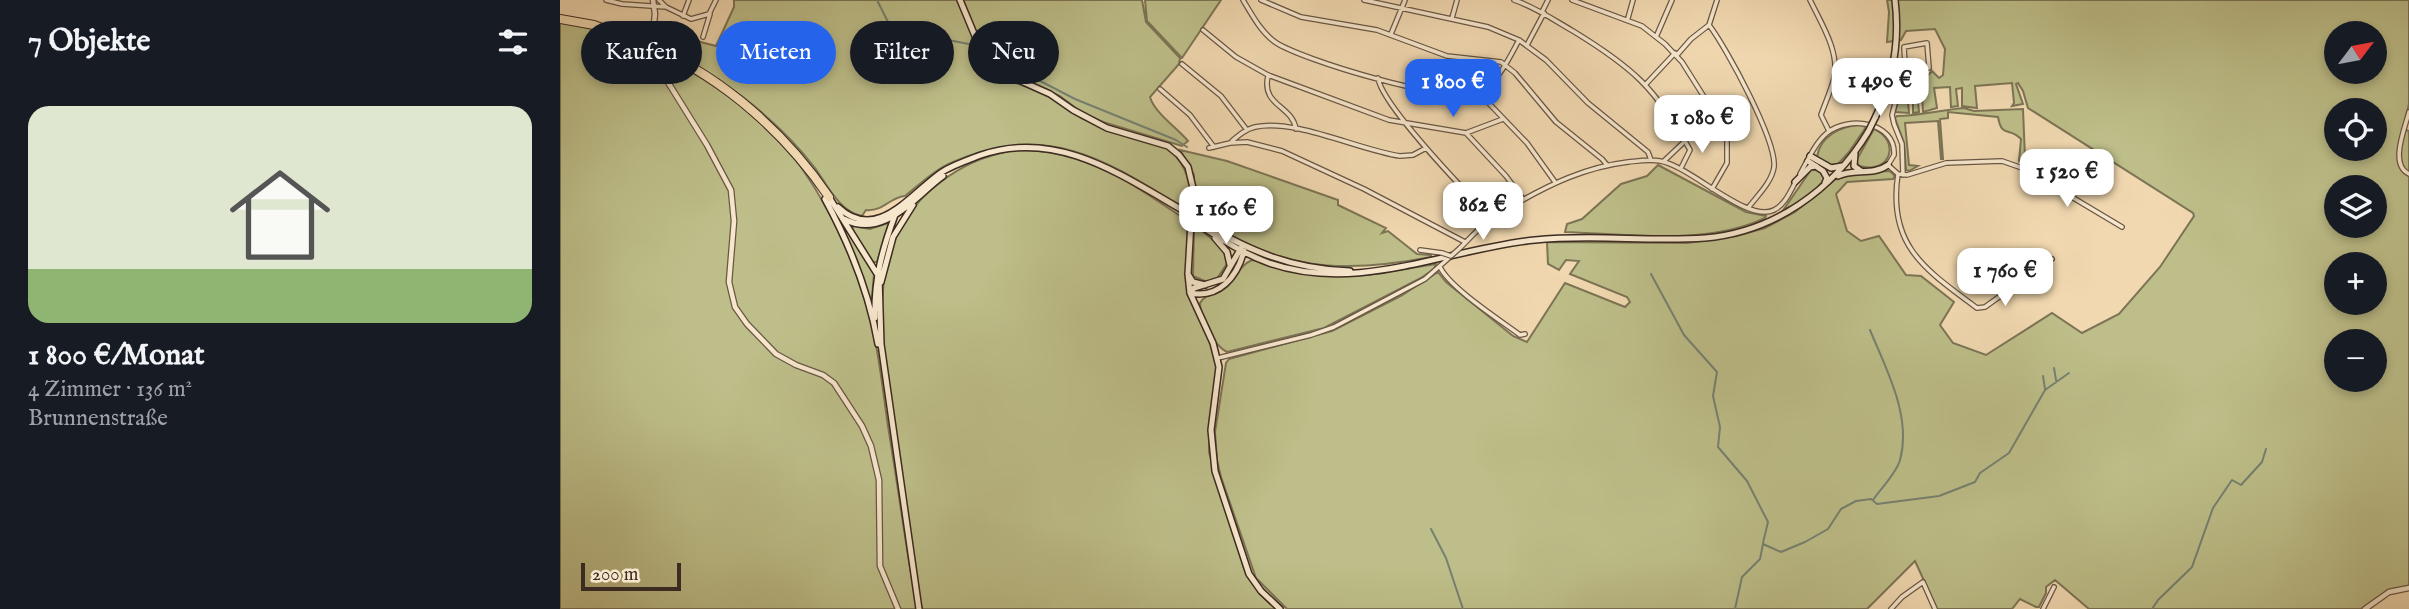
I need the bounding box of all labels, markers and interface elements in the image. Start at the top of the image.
chip: Kaufen [581,21,702,84]
chip: Mieten [716,21,836,84]
chip: Filter [850,21,954,84]
chip: Neu [968,21,1059,84]
north arrow [2324,21,2387,84]
map controls [2324,21,2387,392]
text: 7 Objekte [28,23,150,61]
icon: filters [494,23,532,61]
pin: 1 490 € [1815,58,1945,118]
pin: 1 800 € [1388,60,1518,119]
text: 1 490 € [1848,66,1912,95]
text: 1 800 € [1421,67,1485,96]
pin: 1 080 € [1637,96,1767,155]
button: locate [2324,98,2387,161]
text: 1 080 € [1670,103,1734,132]
pin: 1 520 € [2002,150,2132,209]
icon: home [217,152,343,278]
text: 1 520 € [2036,157,2098,186]
button: layers [2324,175,2387,238]
pin: 862 € [1434,182,1532,242]
pin: 1 160 € [1161,187,1291,246]
text: 862 € [1459,190,1507,219]
text: 1 160 € [1195,194,1257,223]
pin: 1 760 € [1940,248,2070,308]
button: + [2324,252,2387,315]
text: 1 760 € [1973,256,2037,285]
button: − [2324,329,2387,392]
text: 1 800 €/Monat [28,337,205,375]
text: 4 Zimmer · 136 m² [28,375,192,404]
text: Brunnenstraße [28,404,168,433]
scale bar [581,560,681,592]
text: 200 m [592,563,638,587]

